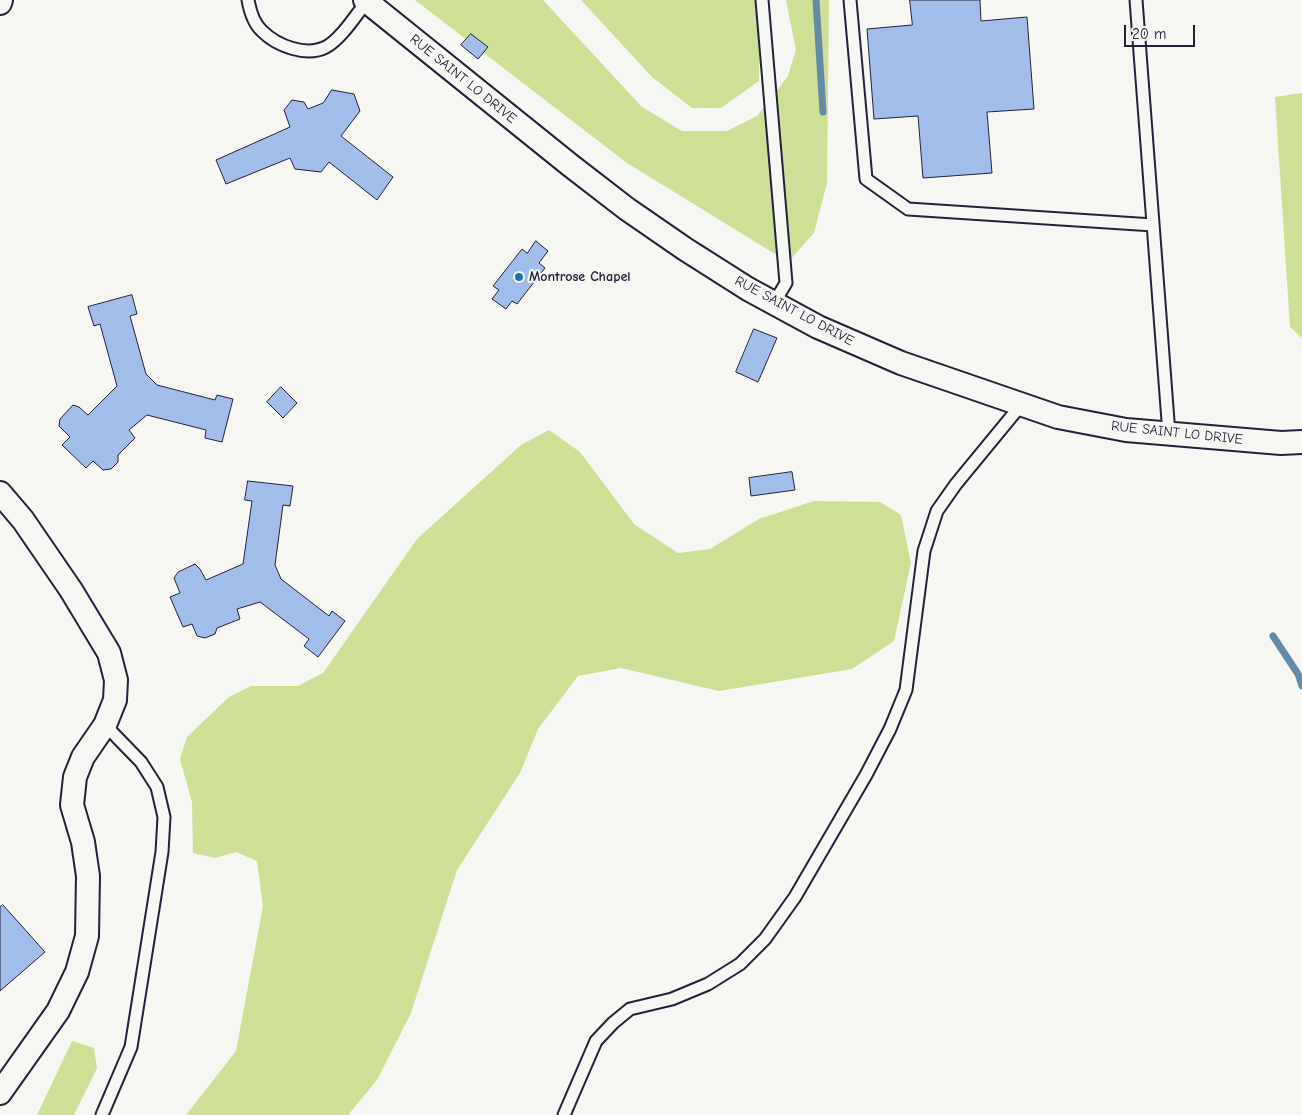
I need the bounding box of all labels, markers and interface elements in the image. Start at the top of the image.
scale bar [1127,15,1198,47]
text: 20 m [1132,25,1166,43]
street label: RUE SAINT LO DRIVE [406,31,520,127]
place label: Montrose Chapel [529,269,631,285]
marker: Montrose Chapel [513,271,525,283]
street label: RUE SAINT LO DRIVE [732,272,856,350]
street label: RUE SAINT LO DRIVE [1110,418,1244,448]

